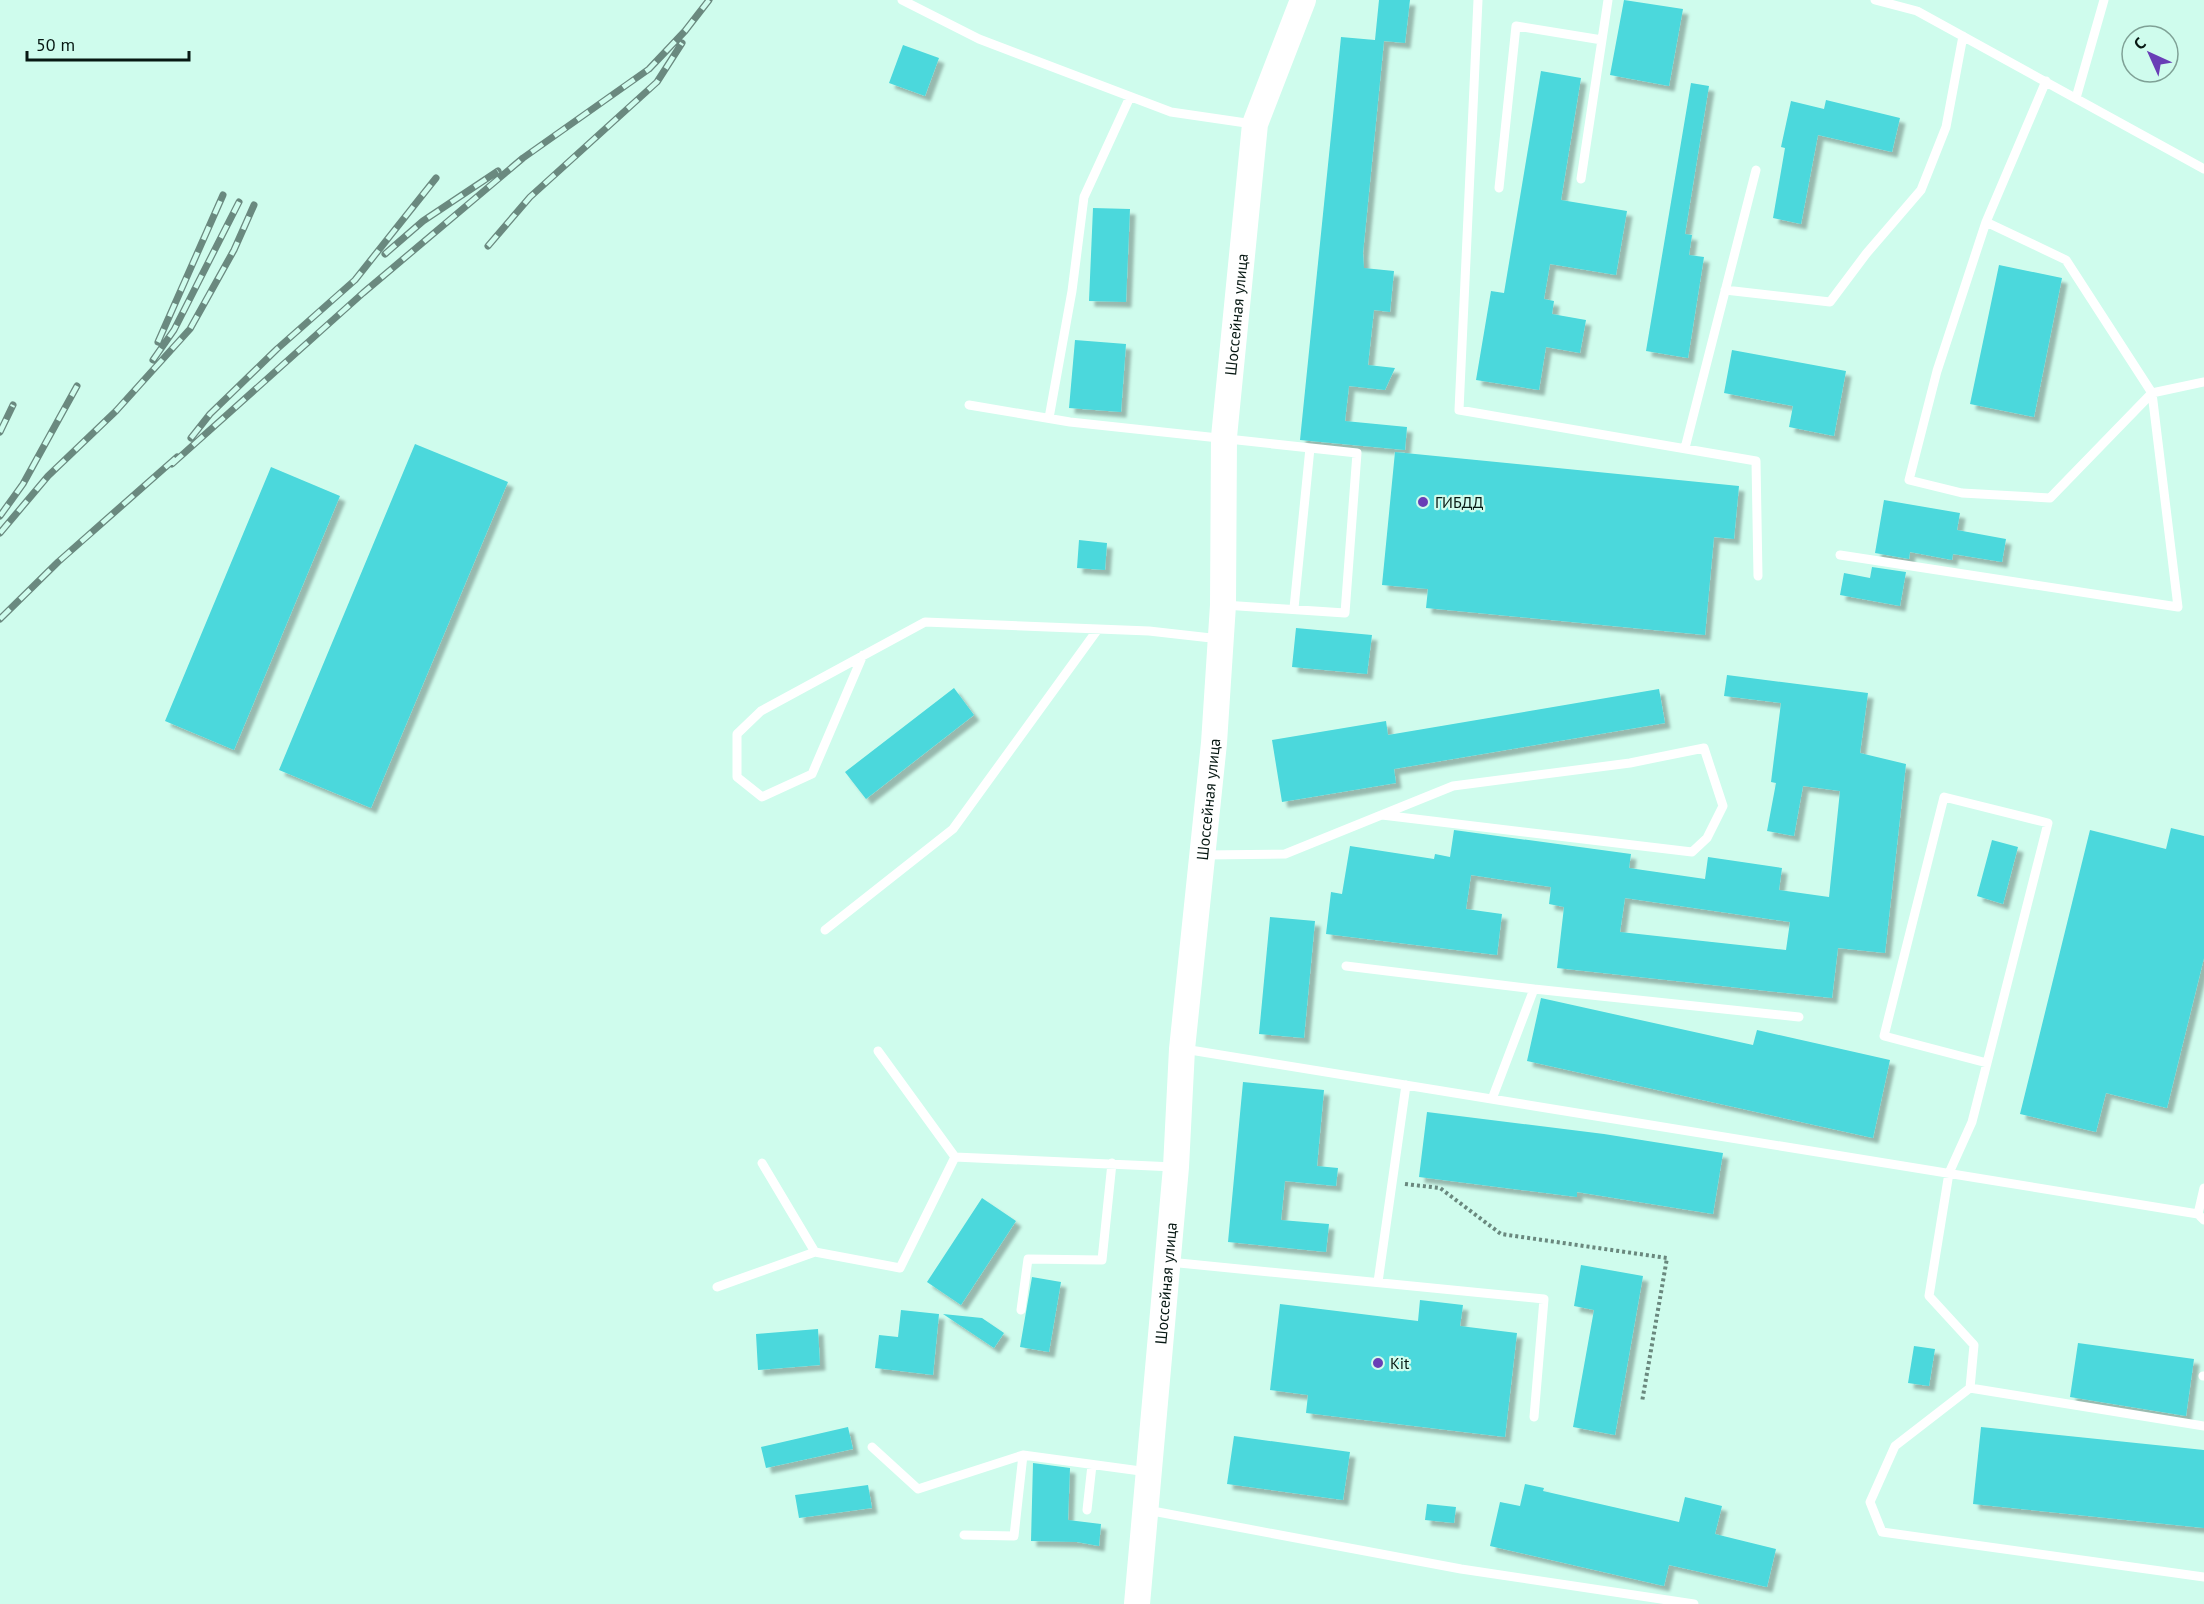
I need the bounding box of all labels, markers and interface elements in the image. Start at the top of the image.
scale bar [27,24,189,62]
north arrow [2120,24,2180,84]
text: 50 m [36,33,75,56]
text: С [2129,33,2150,54]
street label: Шоссейная улица [1220,253,1252,376]
place label: ГИБДД [1435,492,1484,512]
marker: ГИБДД [1416,495,1430,509]
street label: Шоссейная улица [1192,738,1224,861]
street label: Шоссейная улица [1150,1221,1181,1345]
place label: Kit [1390,1353,1410,1373]
marker: Kit [1371,1356,1385,1370]

